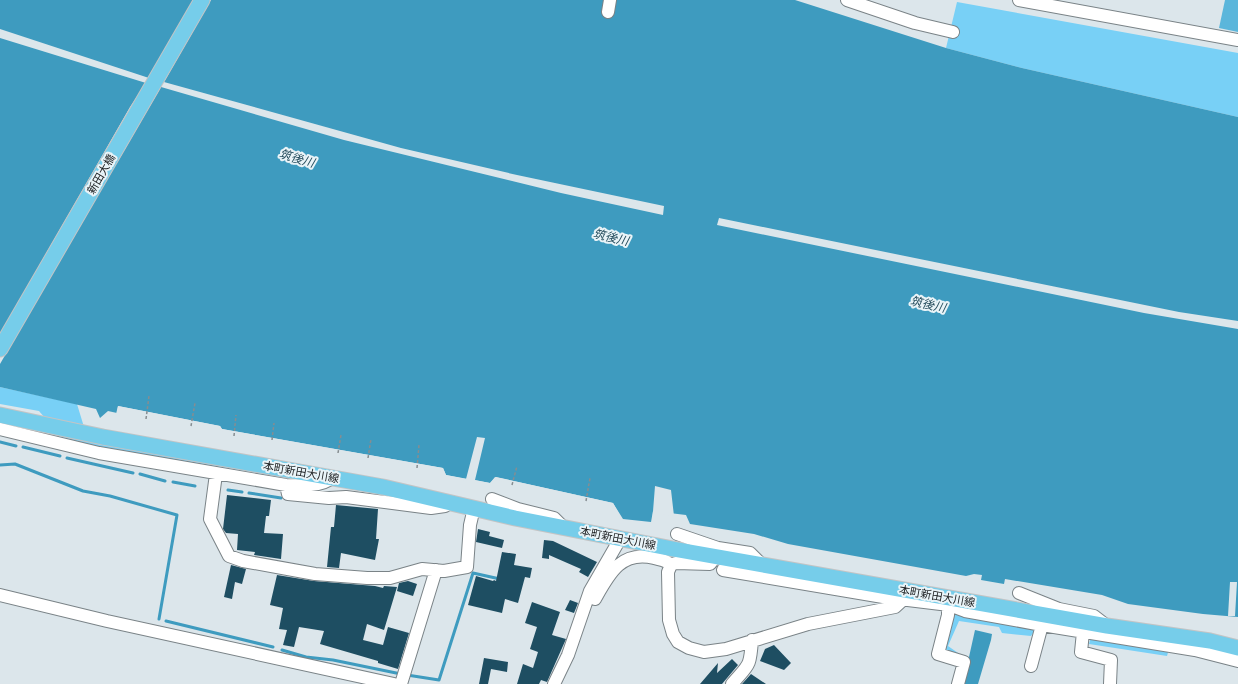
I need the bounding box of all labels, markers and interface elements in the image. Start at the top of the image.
water label: 筑後川 [278,146,318,171]
street label: 新田大橋 [84,151,118,197]
water label: 筑後川 [592,226,632,249]
water label: 筑後川 [909,293,949,315]
street label: 本町新田大川線 [262,458,340,486]
street label: 本町新田大川線 [579,524,657,552]
street label: 本町新田大川線 [898,582,976,610]

